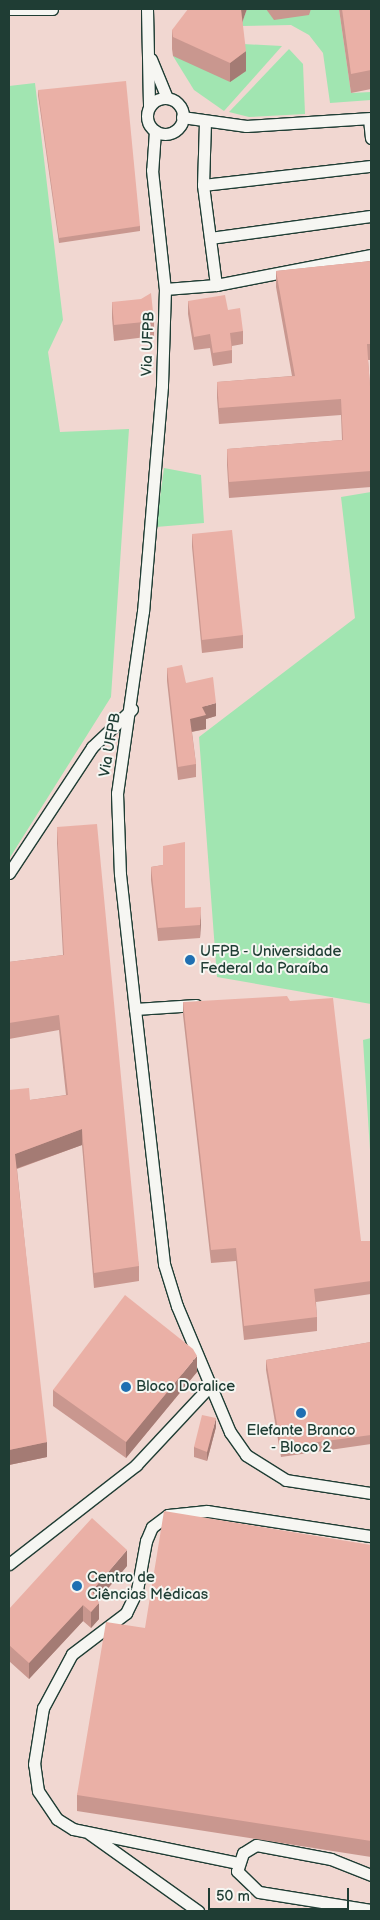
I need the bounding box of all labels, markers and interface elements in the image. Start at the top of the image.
street label: Via UFPB [138,311,158,377]
street label: Via UFPB [95,711,125,779]
place label: UFPB - Universidade Federal da Paraíba [200,942,342,977]
marker: UFPB - Universidade Federal da Paraíba [184,954,196,966]
place label: Bloco Doralice [136,1378,235,1396]
marker: Bloco Doralice [120,1381,132,1393]
marker: Elefante Branco - Bloco 2 [295,1407,307,1419]
place label: Elefante Branco - Bloco 2 [247,1421,355,1456]
place label: Centro de Ciências Médicas [87,1568,208,1603]
marker: Centro de Ciências Médicas [71,1580,83,1592]
scale bar [210,1878,351,1910]
text: 50 m [216,1887,250,1906]

